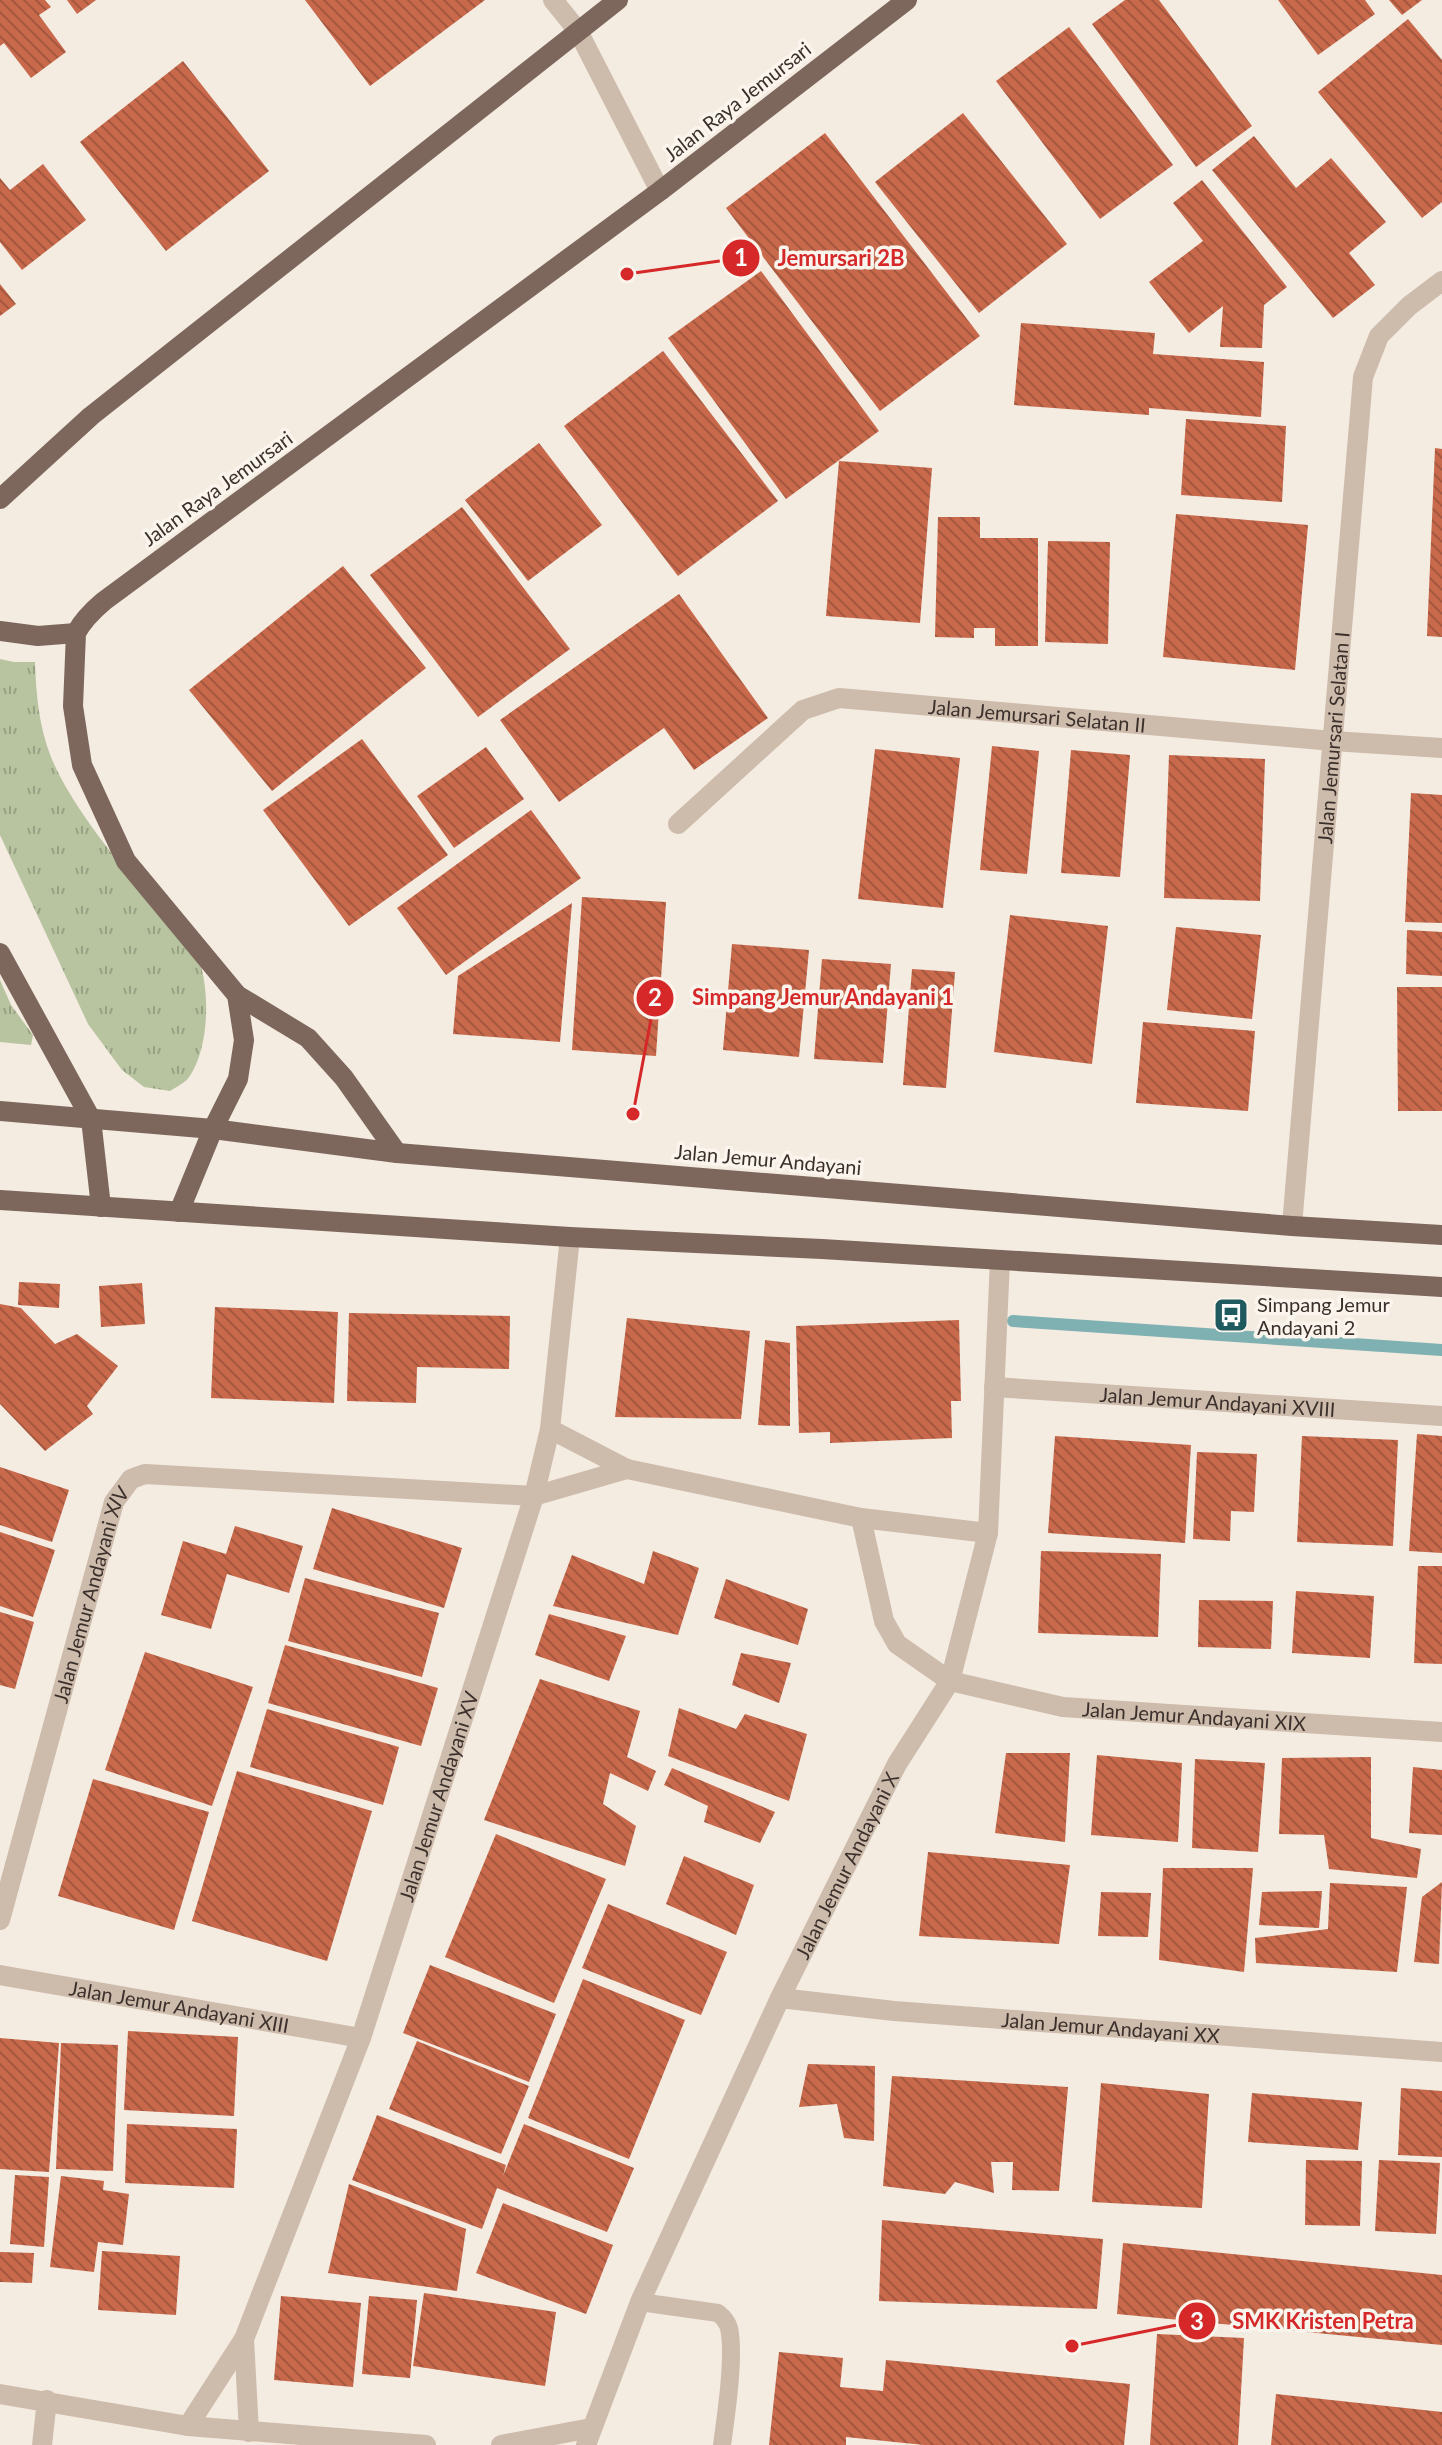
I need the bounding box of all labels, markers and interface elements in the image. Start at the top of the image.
street label: Jalan Raya Jemursari [659,36,815,166]
callout: Jemursari 2B [721,235,921,281]
text: 1 [734,242,748,271]
text: Jemursari 2B [777,244,905,271]
street label: Jalan Raya Jemursari [137,425,297,551]
street label: Jalan Jemursari Selatan I [1312,631,1354,845]
street label: Jalan Jemursari Selatan II [927,694,1147,737]
callout: Simpang Jemur Andayani 1 [635,975,971,1021]
text: 2 [648,982,662,1011]
text: Simpang Jemur Andayani 1 [692,983,954,1010]
street label: Jalan Jemur Andayani [674,1139,862,1179]
place label: Simpang Jemur Andayani 2 [1257,1292,1391,1339]
bus stop icon: Simpang Jemur Andayani 2 [1212,1296,1250,1334]
street label: Jalan Jemur Andayani XVIII [1099,1382,1336,1421]
street label: Jalan Jemur Andayani XIV [48,1481,134,1706]
street label: Jalan Jemur Andayani XV [393,1688,483,1905]
street label: Jalan Jemur Andayani XIX [1081,1696,1307,1735]
street label: Jalan Jemur Andayani X [790,1768,903,1963]
street label: Jalan Jemur Andayani XIII [68,1975,291,2037]
street label: Jalan Jemur Andayani XX [1001,2007,1221,2047]
callout: SMK Kristen Petra [1177,2298,1430,2344]
text: 3 [1190,2306,1204,2335]
text: SMK Kristen Petra [1232,2307,1414,2334]

